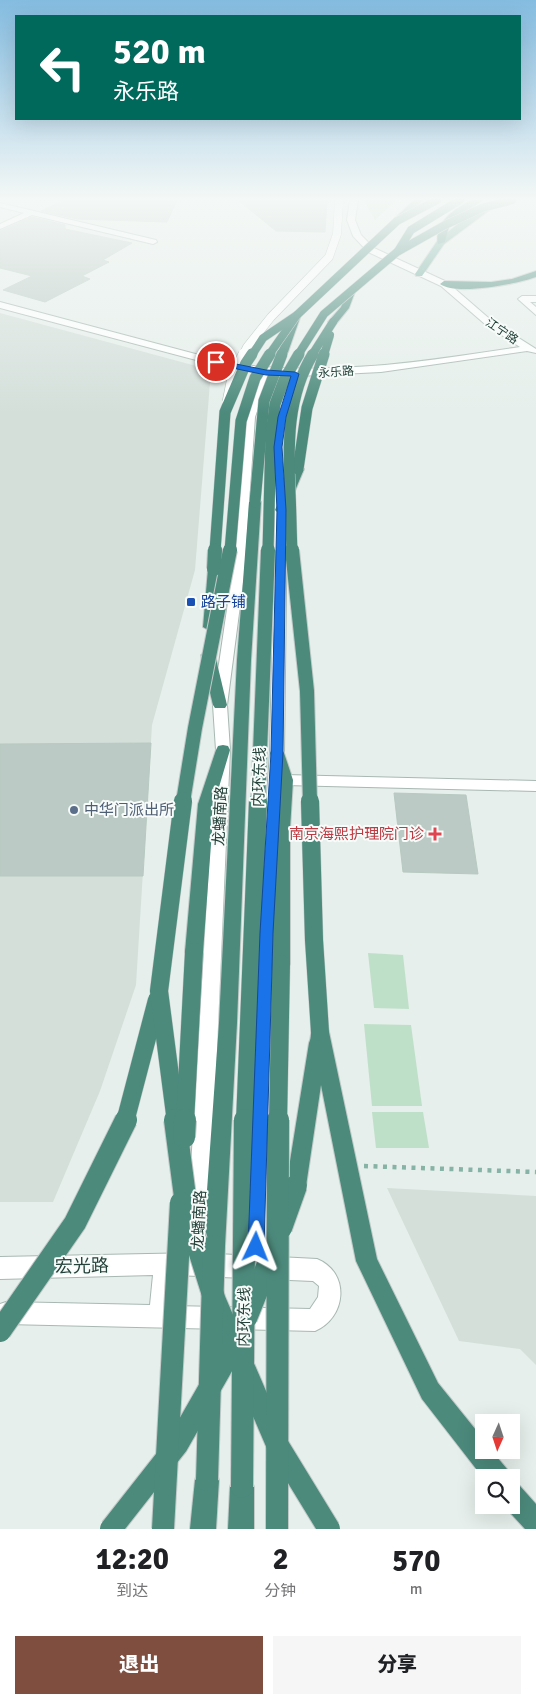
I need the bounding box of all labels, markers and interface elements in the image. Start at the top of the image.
text: 520 m [113,30,206,73]
icon: left [30,35,95,100]
text: 永乐路 [113,78,179,105]
street label: 江宁路 [483,315,521,348]
pin [195,341,237,383]
icon: arrive [202,348,230,376]
street label: 永乐路 [318,364,355,381]
place label: 路子铺 [201,593,246,611]
marker: 路子铺 [185,596,197,608]
street label: 内环东线 [249,747,269,807]
street label: 龙蟠南路 [209,786,231,846]
place label: 中华门派出所 [84,801,174,819]
marker: 中华门派出所 [68,804,80,816]
place label: 南京海熙护理院门诊 [289,825,424,843]
marker: 南京海熙护理院门诊 [428,827,442,841]
street label: 龙蟠南路 [188,1190,210,1250]
position arrow [229,1220,281,1272]
street label: 宏光路 [55,1255,109,1277]
street label: 内环东线 [234,1287,254,1347]
north arrow [475,1414,520,1459]
map controls [475,1414,520,1514]
button: search [475,1469,520,1514]
text: 12:20 [95,1541,169,1578]
text: 2 [272,1541,289,1578]
text: 570 [392,1543,441,1580]
text: m [410,1579,423,1599]
text: 到达 [116,1581,148,1601]
text: 分钟 [264,1581,297,1601]
button: 退出 [15,1636,263,1694]
button: 分享 [273,1636,521,1694]

